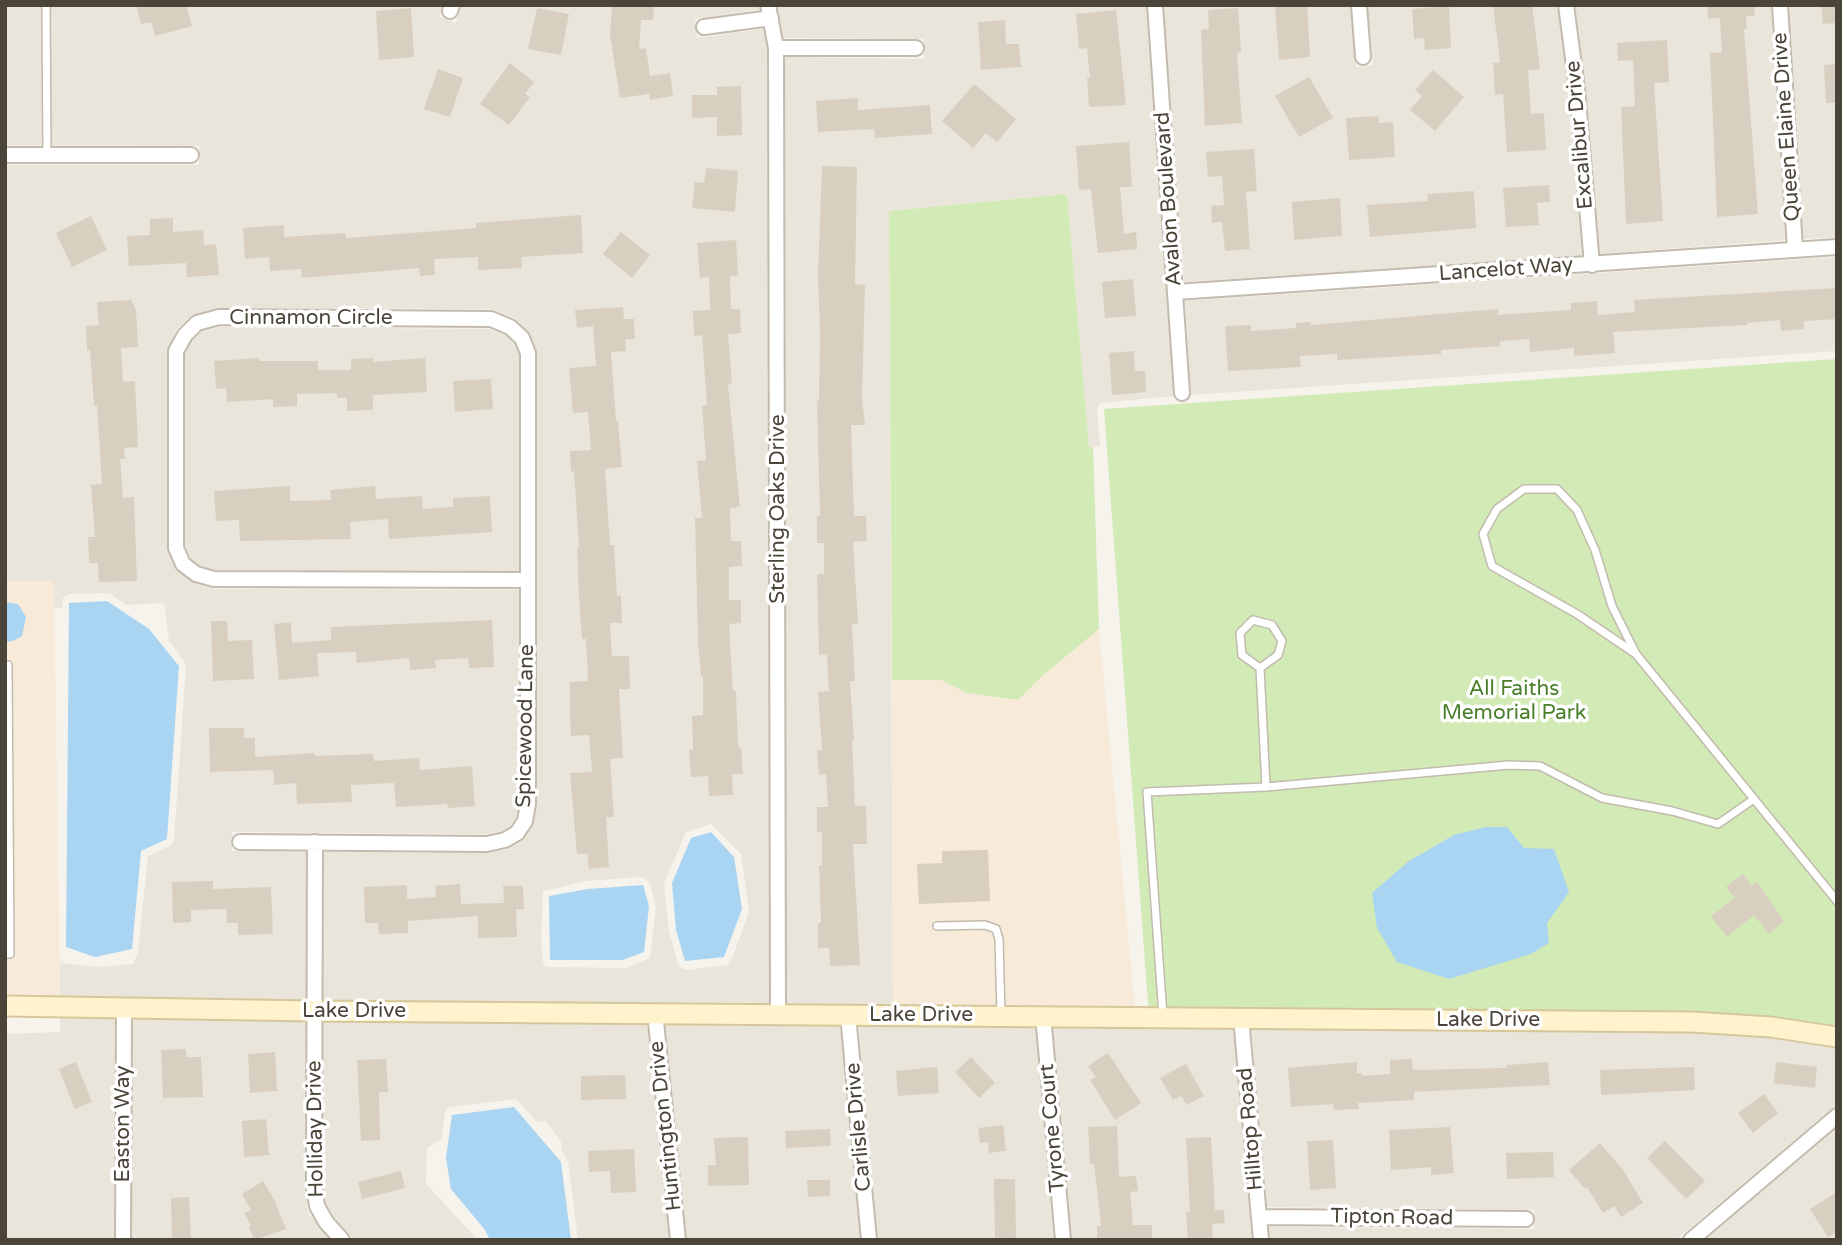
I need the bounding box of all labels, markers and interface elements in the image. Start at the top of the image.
street label: Queen Elaine Drive [1768,32,1806,222]
street label: Excalibur Drive [1561,60,1599,210]
street label: Avalon Boulevard [1150,111,1188,287]
street label: Lancelot Way [1438,253,1574,287]
street label: Cinnamon Circle [229,305,393,331]
street label: Sterling Oaks Drive [765,414,791,604]
street label: Spicewood Lane [512,644,540,808]
park label: All Faiths Memorial Park [1442,676,1586,726]
street label: Lake Drive [302,998,406,1024]
street label: Lake Drive [869,1002,973,1028]
street label: Lake Drive [1436,1007,1540,1033]
street label: Huntington Drive [645,1040,687,1212]
street label: Holliday Drive [302,1060,330,1198]
street label: Carlisle Drive [841,1062,877,1192]
street label: Tyrone Court [1035,1063,1071,1193]
street label: Easton Way [110,1065,136,1183]
street label: Hilltop Road [1233,1066,1269,1192]
street label: Tipton Road [1330,1204,1454,1232]

